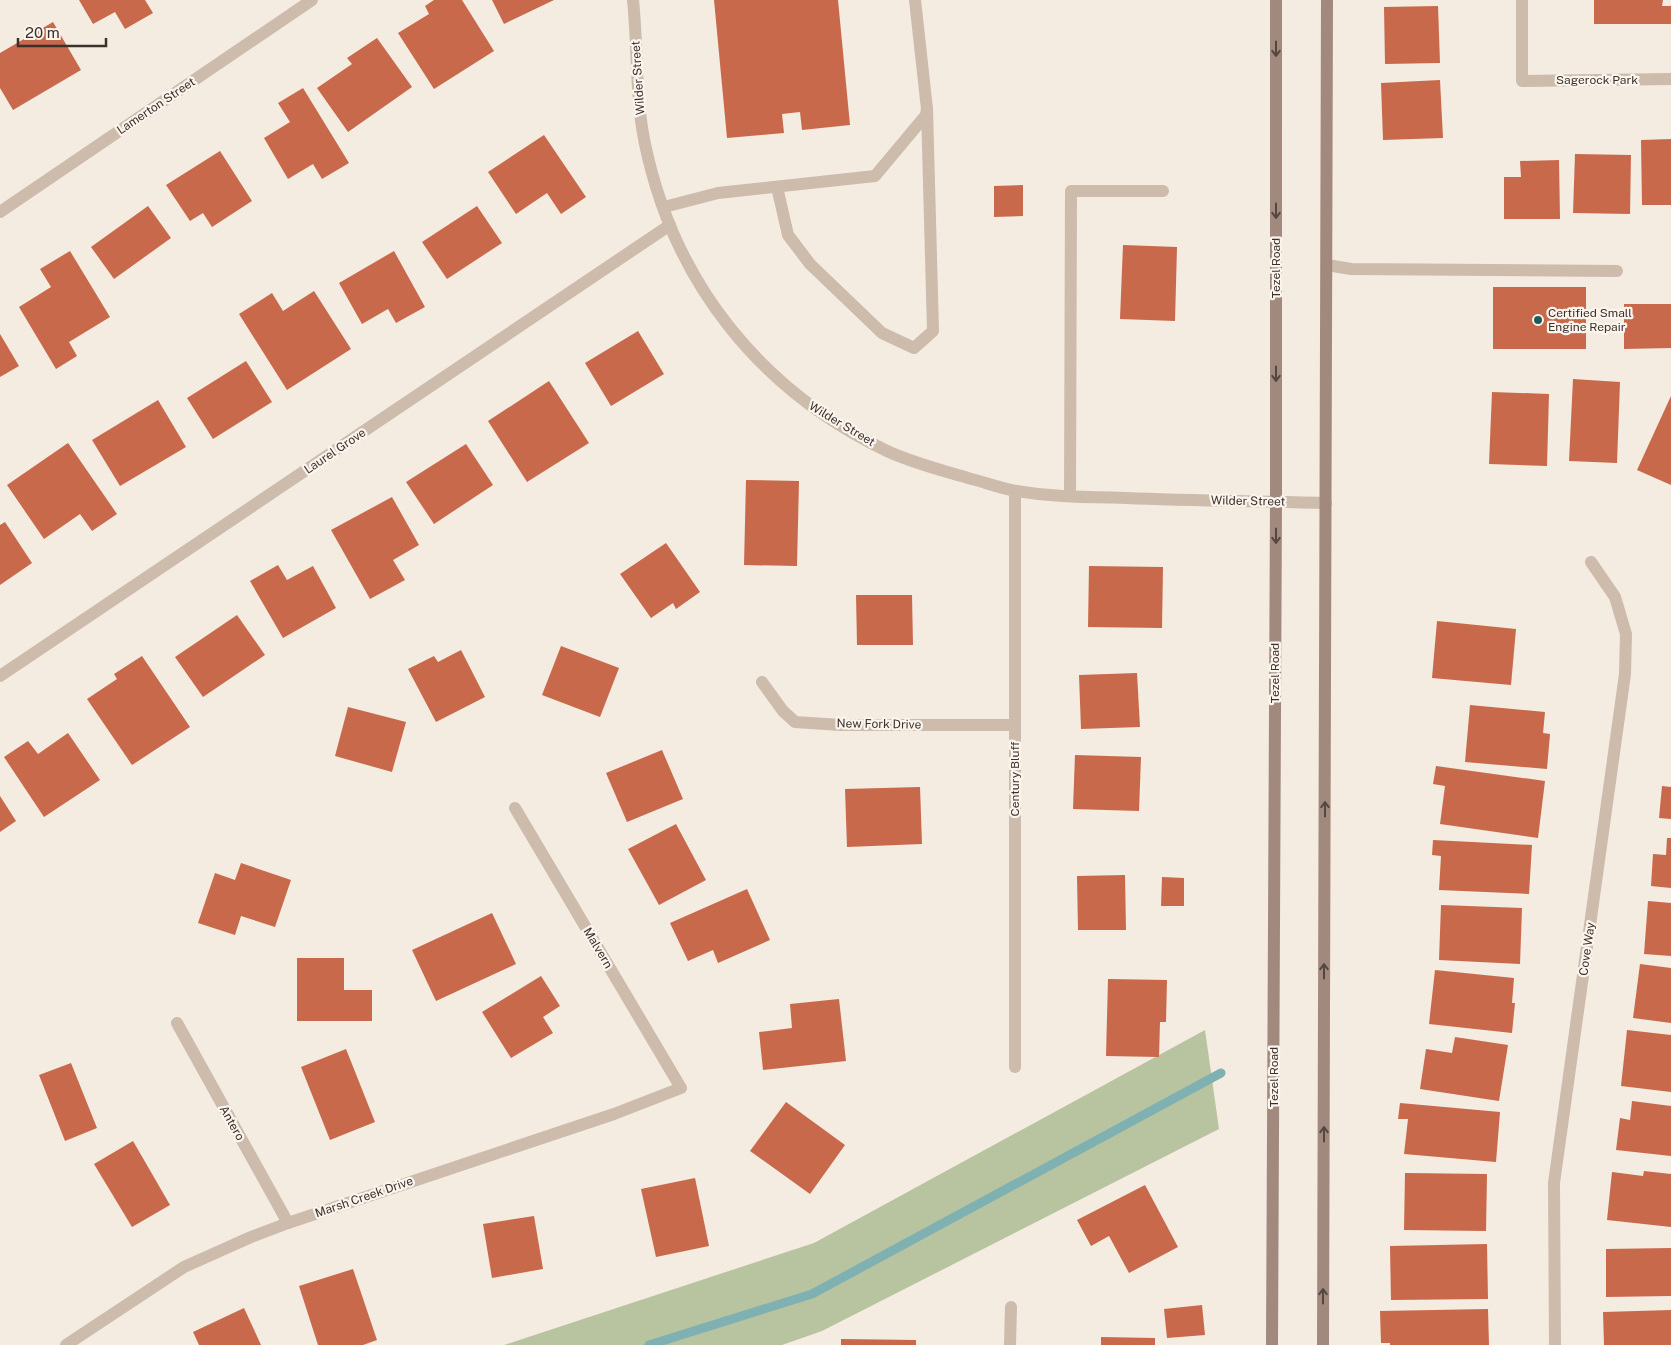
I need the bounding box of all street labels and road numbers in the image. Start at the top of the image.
street label: Wilder Street [628,40,648,116]
street label: Sagerock Park [1556,73,1638,87]
street label: Lamerton Street [114,74,198,137]
street label: Tezel Road [1269,238,1283,298]
street label: Wilder Street [806,399,878,449]
street label: Laurel Grove [302,425,369,477]
street label: Wilder Street [1211,493,1286,509]
street label: Tezel Road [1268,643,1282,703]
street label: New Fork Drive [837,716,922,732]
street label: Century Bluff [1008,741,1022,817]
street label: Cove Way [1576,921,1598,977]
street label: Malvern [580,925,616,971]
street label: Tezel Road [1267,1047,1281,1107]
street label: Antero [217,1103,247,1143]
street label: Marsh Creek Drive [313,1174,415,1220]

